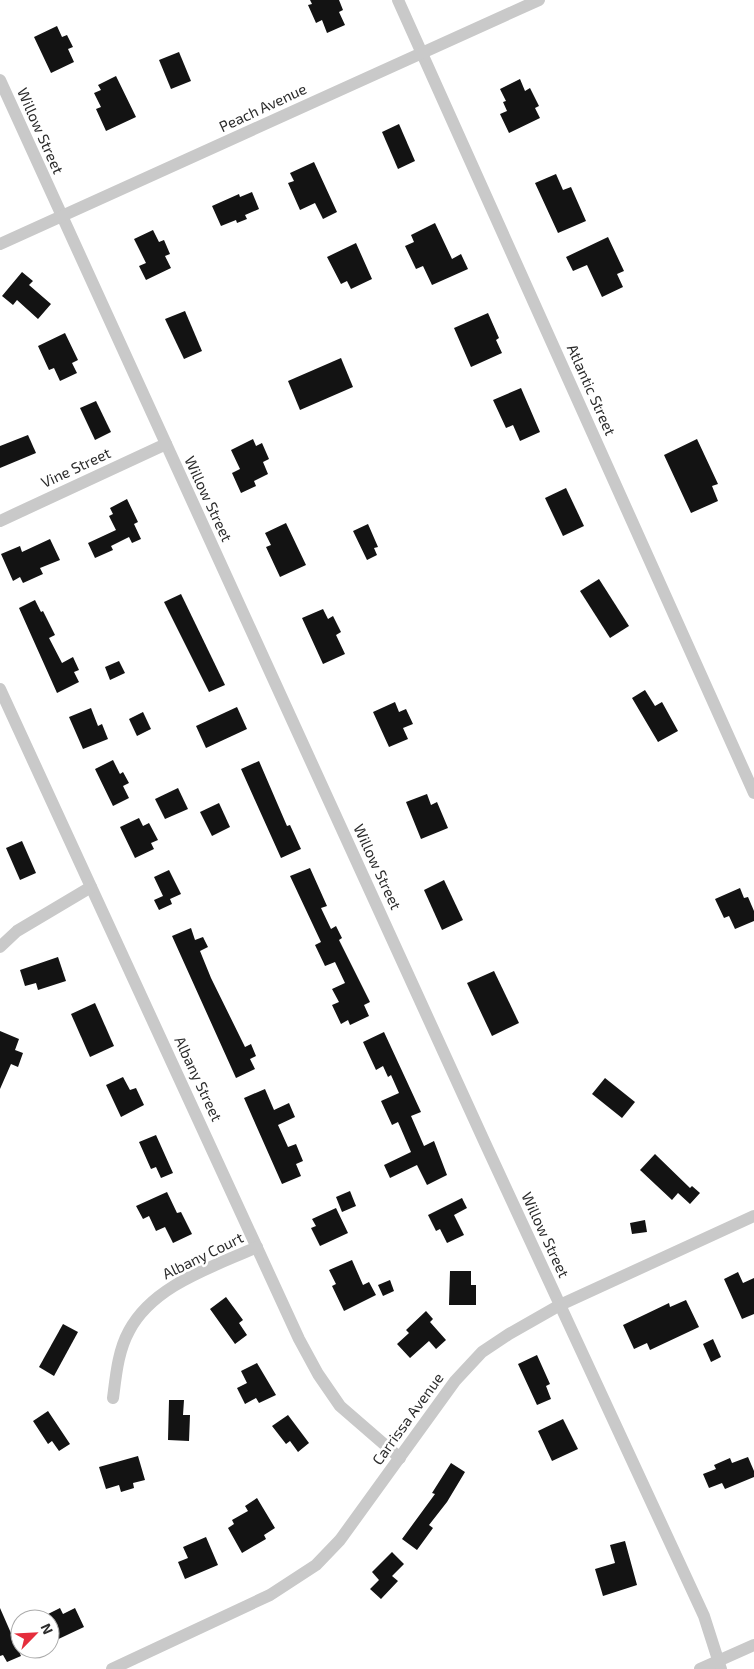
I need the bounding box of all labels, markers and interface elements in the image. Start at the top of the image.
street label: Peach Avenue [216,79,309,135]
street label: Willow Street [14,85,68,177]
street label: Atlantic Street [564,341,620,438]
street label: Vine Street [38,443,113,491]
street label: Willow Street [181,453,237,545]
street label: Willow Street [350,821,406,913]
street label: Albany Street [171,1033,227,1124]
street label: Willow Street [518,1189,574,1281]
street label: Albany Court [159,1228,246,1282]
street label: Carrissa Avenue [368,1369,447,1468]
north arrow [10,1609,60,1659]
text: N [38,1620,57,1637]

